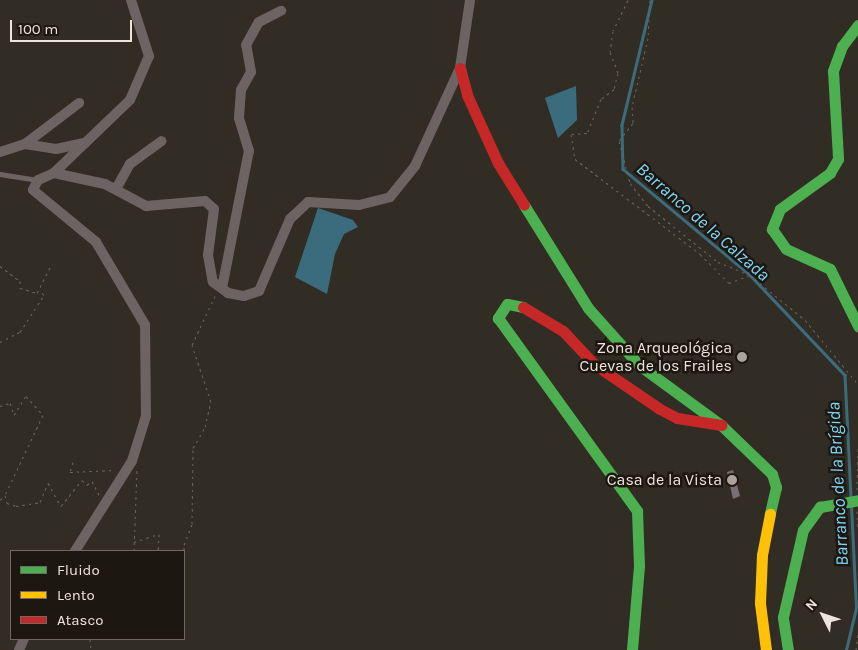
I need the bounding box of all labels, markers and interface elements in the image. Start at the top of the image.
scale bar [12,10,135,42]
text: 100 m [18,20,58,38]
water label: Barranco de la Calzada [632,158,774,286]
place label: Zona Arqueológica Cuevas de los Frailes [579,338,732,376]
marker: Zona Arqueológica Cuevas de los Frailes [736,351,748,363]
water label: Barranco de la Brígida [823,401,853,567]
place label: Casa de la Vista [607,470,722,490]
marker: Casa de la Vista [726,474,738,486]
legend [10,550,185,640]
text: Fluido [57,561,100,579]
text: Lento [57,586,95,604]
north arrow [798,590,848,640]
text: N [802,595,821,614]
text: Atasco [57,611,103,629]

